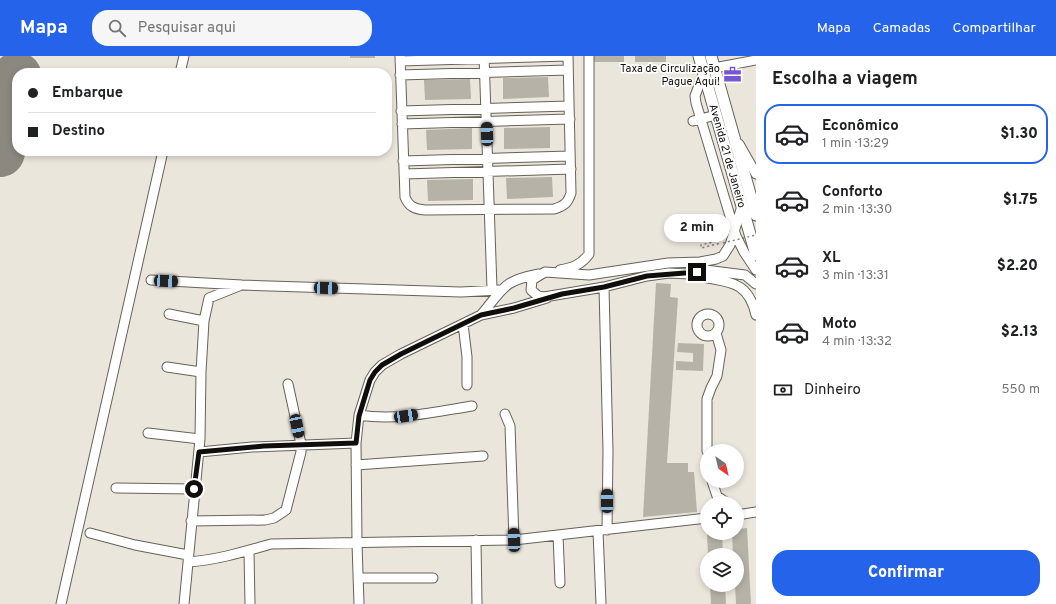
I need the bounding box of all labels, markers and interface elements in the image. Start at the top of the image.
search box [92,10,372,46]
text: Mapa [20,16,68,40]
icon: search [106,17,128,39]
text: Pesquisar aqui [138,19,236,38]
text: Mapa [817,20,851,37]
text: Camadas [873,20,931,37]
text: Compartilhar [953,20,1036,37]
place label: Taxa de Circulização Pague Aqui! [620,62,720,89]
office icon: Taxa de Circulização Pague Aqui! [723,65,743,85]
text: Escolha a viagem [772,68,918,91]
text: Embarque [52,84,123,103]
street label: Avenida 21 de Janeiro [705,102,749,210]
icon: car [774,116,810,152]
text: Econômico [822,117,899,136]
text: Destino [52,122,105,141]
car [481,122,493,146]
text: $1.30 [1000,125,1038,144]
text: 1 min · 13:29 [822,136,889,152]
icon: car [774,182,810,218]
text: Conforto [822,183,883,202]
text: $1.75 [1003,191,1038,210]
text: 2 min · 13:30 [822,202,892,218]
callout: 2 min [664,214,730,242]
text: 2 min [680,220,714,236]
icon: car [774,248,810,284]
text: XL [822,249,840,268]
text: $2.20 [997,257,1038,276]
route end [688,263,706,281]
text: 3 min · 13:31 [822,268,889,284]
car [154,274,178,288]
car [314,282,338,294]
icon: car [774,314,810,350]
text: Moto [822,315,857,334]
text: $2.13 [1001,323,1038,342]
text: 4 min · 13:32 [822,334,892,350]
icon: cash [772,379,794,401]
text: Dinheiro [804,381,861,400]
text: 550 m [1001,382,1040,398]
car [393,408,419,424]
car [289,413,305,439]
north arrow [700,444,744,488]
map controls [700,444,744,592]
route start [185,480,203,498]
car [601,489,613,513]
button: locate [700,496,744,540]
car [508,528,520,552]
button: layers [700,548,744,592]
button: Confirmar [772,550,1040,596]

